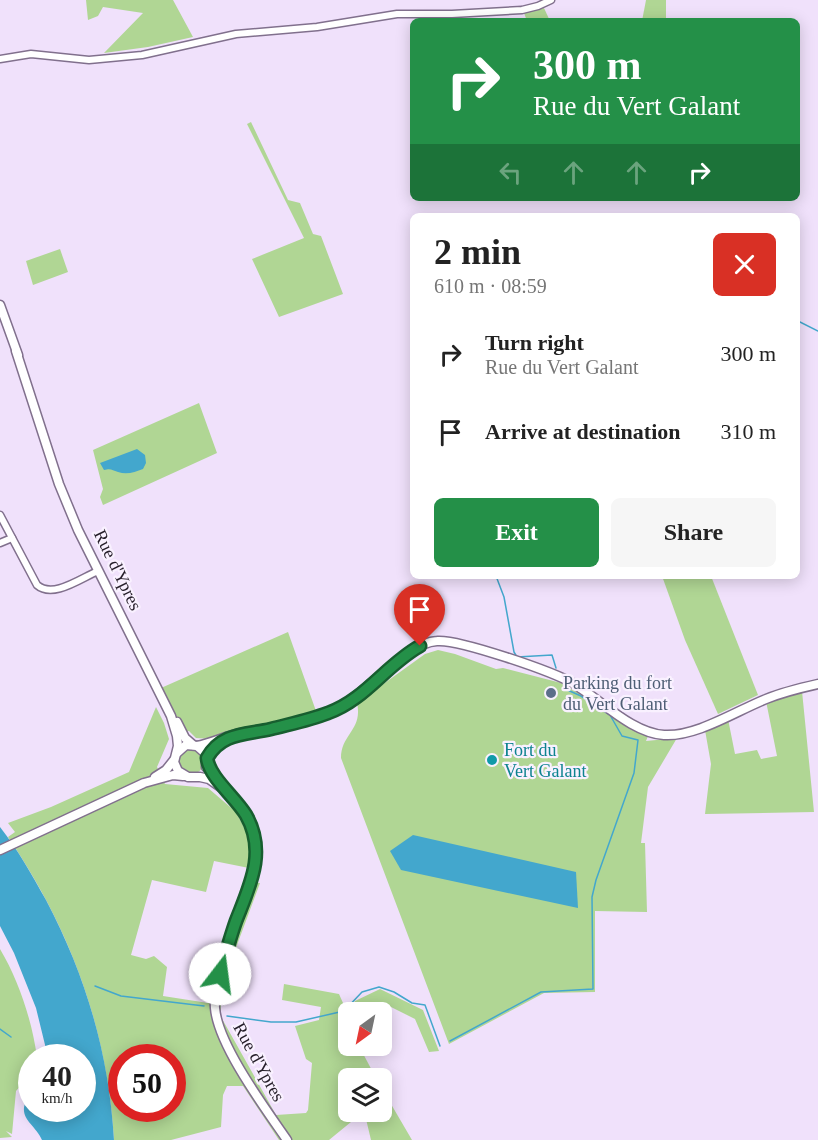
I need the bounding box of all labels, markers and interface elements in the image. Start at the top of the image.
icon: right [434,42,512,120]
text: 300 m [533,42,642,88]
text: Rue du Vert Galant [533,91,740,121]
icon: left [494,156,527,189]
icon: ahead [557,156,590,189]
icon: ahead [620,156,653,189]
icon: right [683,156,716,189]
text: 2 min [434,232,521,272]
button: close [713,233,776,296]
text: 610 m · 08:59 [434,275,547,297]
text: Turn right [485,330,584,355]
icon: right [434,338,467,371]
text: 300 m [720,341,776,366]
text: Rue du Vert Galant [485,356,639,378]
icon: arrive [434,416,467,449]
text: Arrive at destination [485,419,681,444]
text: 310 m [720,419,776,444]
button: Exit [434,498,599,567]
button: Share [611,498,776,567]
street label: Rue d'Ypres [90,526,146,614]
pin [394,584,445,646]
icon: arrive [403,593,436,626]
place label: Parking du fort du Vert Galant [563,673,672,714]
marker: Parking du fort du Vert Galant [544,686,558,700]
place label: Fort du Vert Galant [504,740,586,781]
marker: Fort du Vert Galant [485,753,499,767]
position arrow [188,942,252,1006]
north arrow [338,1002,392,1056]
map controls [338,1002,392,1122]
street label: Rue d'Ypres [229,1019,289,1105]
speed limit sign: 50 [108,1044,186,1122]
text: 40 [42,1059,72,1092]
button: layers [338,1068,392,1122]
text: km/h [42,1090,72,1106]

